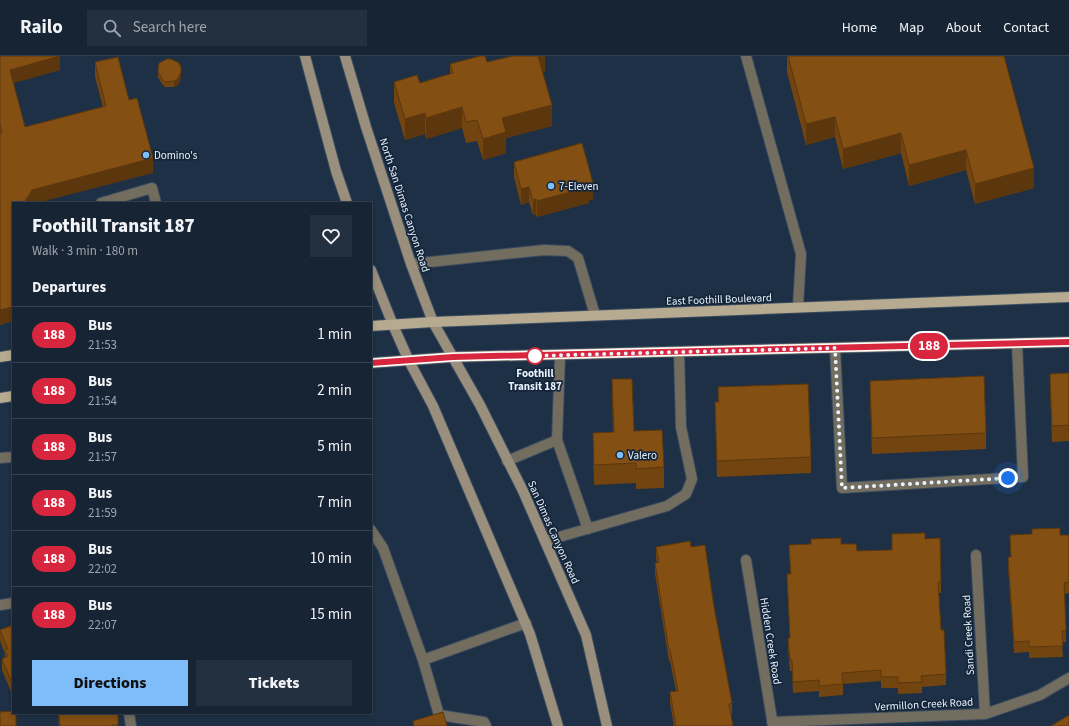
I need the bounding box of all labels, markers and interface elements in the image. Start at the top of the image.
search box [87,10,367,46]
text: Railo [20,14,63,41]
icon: search [101,17,123,39]
text: Search here [133,17,207,38]
text: Home [842,18,877,38]
text: Map [899,18,924,38]
text: About [946,18,981,38]
text: Contact [1003,18,1049,38]
street label: North San Dimas Canyon Road [376,136,433,274]
place label: Domino's [154,148,198,163]
marker: Domino's [141,150,151,160]
place label: 7-Eleven [559,179,599,194]
marker: 7-Eleven [546,181,556,191]
text: Foothill Transit 187 [32,213,195,240]
button: heart [310,215,352,257]
text: Walk · 3 min · 180 m [32,242,138,260]
text: Departures [32,277,106,298]
street label: East Foothill Boulevard [666,290,772,309]
text: Bus [88,315,112,336]
text: 1 min [317,324,352,345]
text: 188 [43,325,65,345]
line badge: 188 [906,333,952,359]
text: 21:53 [88,336,117,354]
text: 188 [918,336,940,356]
marker: Foothill Transit 187 [526,347,544,365]
place label: Foothill Transit 187 [508,366,562,394]
text: Bus [88,371,112,392]
text: 2 min [317,380,352,401]
text: 188 [43,381,65,401]
text: 21:54 [88,392,117,410]
text: Bus [88,427,112,448]
text: 5 min [317,436,352,457]
text: 188 [43,437,65,457]
text: 21:57 [88,448,117,466]
place label: Valero [628,448,657,463]
marker: Valero [615,450,625,460]
your location [998,468,1018,488]
street label: San Dimas Canyon Road [524,478,583,586]
text: Bus [88,483,112,504]
text: 7 min [317,492,352,513]
text: 188 [43,493,65,513]
text: 21:59 [88,504,117,522]
text: Bus [88,539,112,560]
text: 10 min [310,548,352,569]
text: 188 [43,549,65,569]
text: 22:02 [88,560,117,578]
street label: Sandi Creek Road [959,594,978,676]
text: Bus [88,595,112,616]
street label: Hidden Creek Road [756,596,785,686]
text: 15 min [310,604,352,625]
text: 188 [43,605,65,625]
text: 22:07 [88,616,117,634]
button: Directions [32,660,188,706]
button: Tickets [196,660,352,706]
street label: Vermillon Creek Road [874,694,974,715]

